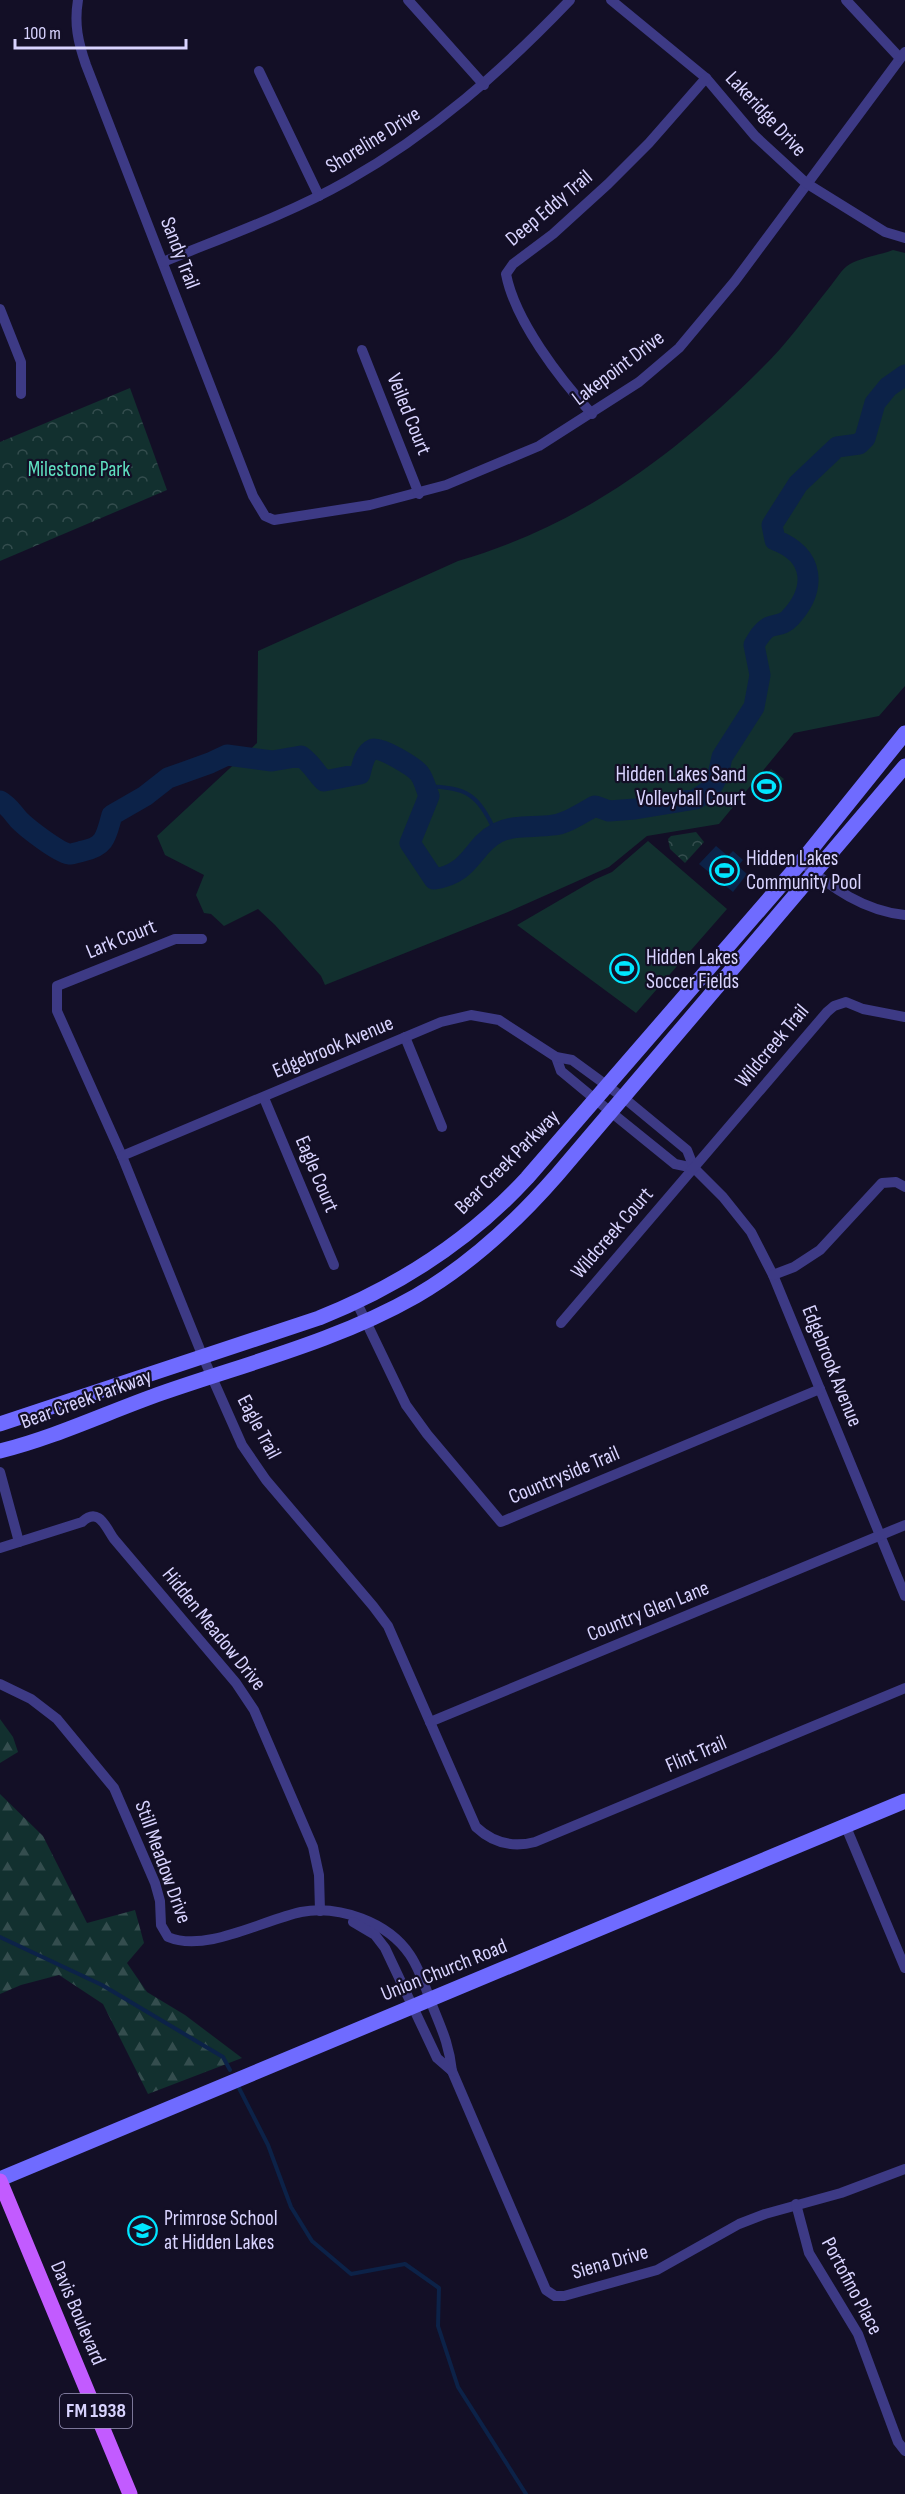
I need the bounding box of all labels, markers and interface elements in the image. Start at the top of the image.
scale bar [15,12,186,50]
text: 100 m [24,23,61,44]
street label: Lakeridge Drive [720,66,812,162]
street label: Shoreline Drive [321,101,425,179]
street label: Deep Eddy Trail [501,165,597,251]
street label: Sandy Trail [155,214,205,292]
street label: Lakepoint Drive [567,325,669,411]
street label: Veiled Court [381,370,437,458]
park label: Milestone Park [28,457,130,482]
place label: Hidden Lakes Sand Volleyball Court [615,762,746,811]
sports icon: Hidden Lakes Sand Volleyball Court [751,770,783,802]
place label: Hidden Lakes Community Pool [746,846,861,895]
sports icon: Hidden Lakes Community Pool [709,854,741,886]
street label: Lark Court [82,914,160,964]
place label: Hidden Lakes Soccer Fields [646,945,739,994]
sports icon: Hidden Lakes Soccer Fields [609,953,641,985]
street label: Wildcreek Trail [730,999,814,1093]
street label: Edgebrook Avenue [269,1010,397,1084]
street label: Bear Creek Parkway [450,1105,564,1219]
street label: Eagle Court [290,1132,344,1216]
street label: Wildcreek Court [566,1182,658,1284]
street label: Edgebrook Avenue [796,1302,868,1430]
street label: Bear Creek Parkway [17,1364,155,1434]
street label: Eagle Trail [232,1391,286,1463]
street label: Countryside Trail [505,1440,623,1510]
street label: Hidden Meadow Drive [157,1562,271,1696]
street label: Country Glen Lane [583,1575,713,1647]
street label: Flint Trail [662,1730,730,1778]
street label: Still Meadow Drive [129,1797,197,1927]
street label: Union Church Road [377,1933,511,2007]
place label: Primrose School at Hidden Lakes [164,2206,278,2255]
school or university icon: Primrose School at Hidden Lakes [127,2214,159,2246]
street label: Portofino Place [816,2233,888,2339]
street label: Siena Drive [569,2239,651,2285]
street label: Davis Boulevard [45,2257,111,2369]
road number: FM 1938 [60,2394,132,2428]

